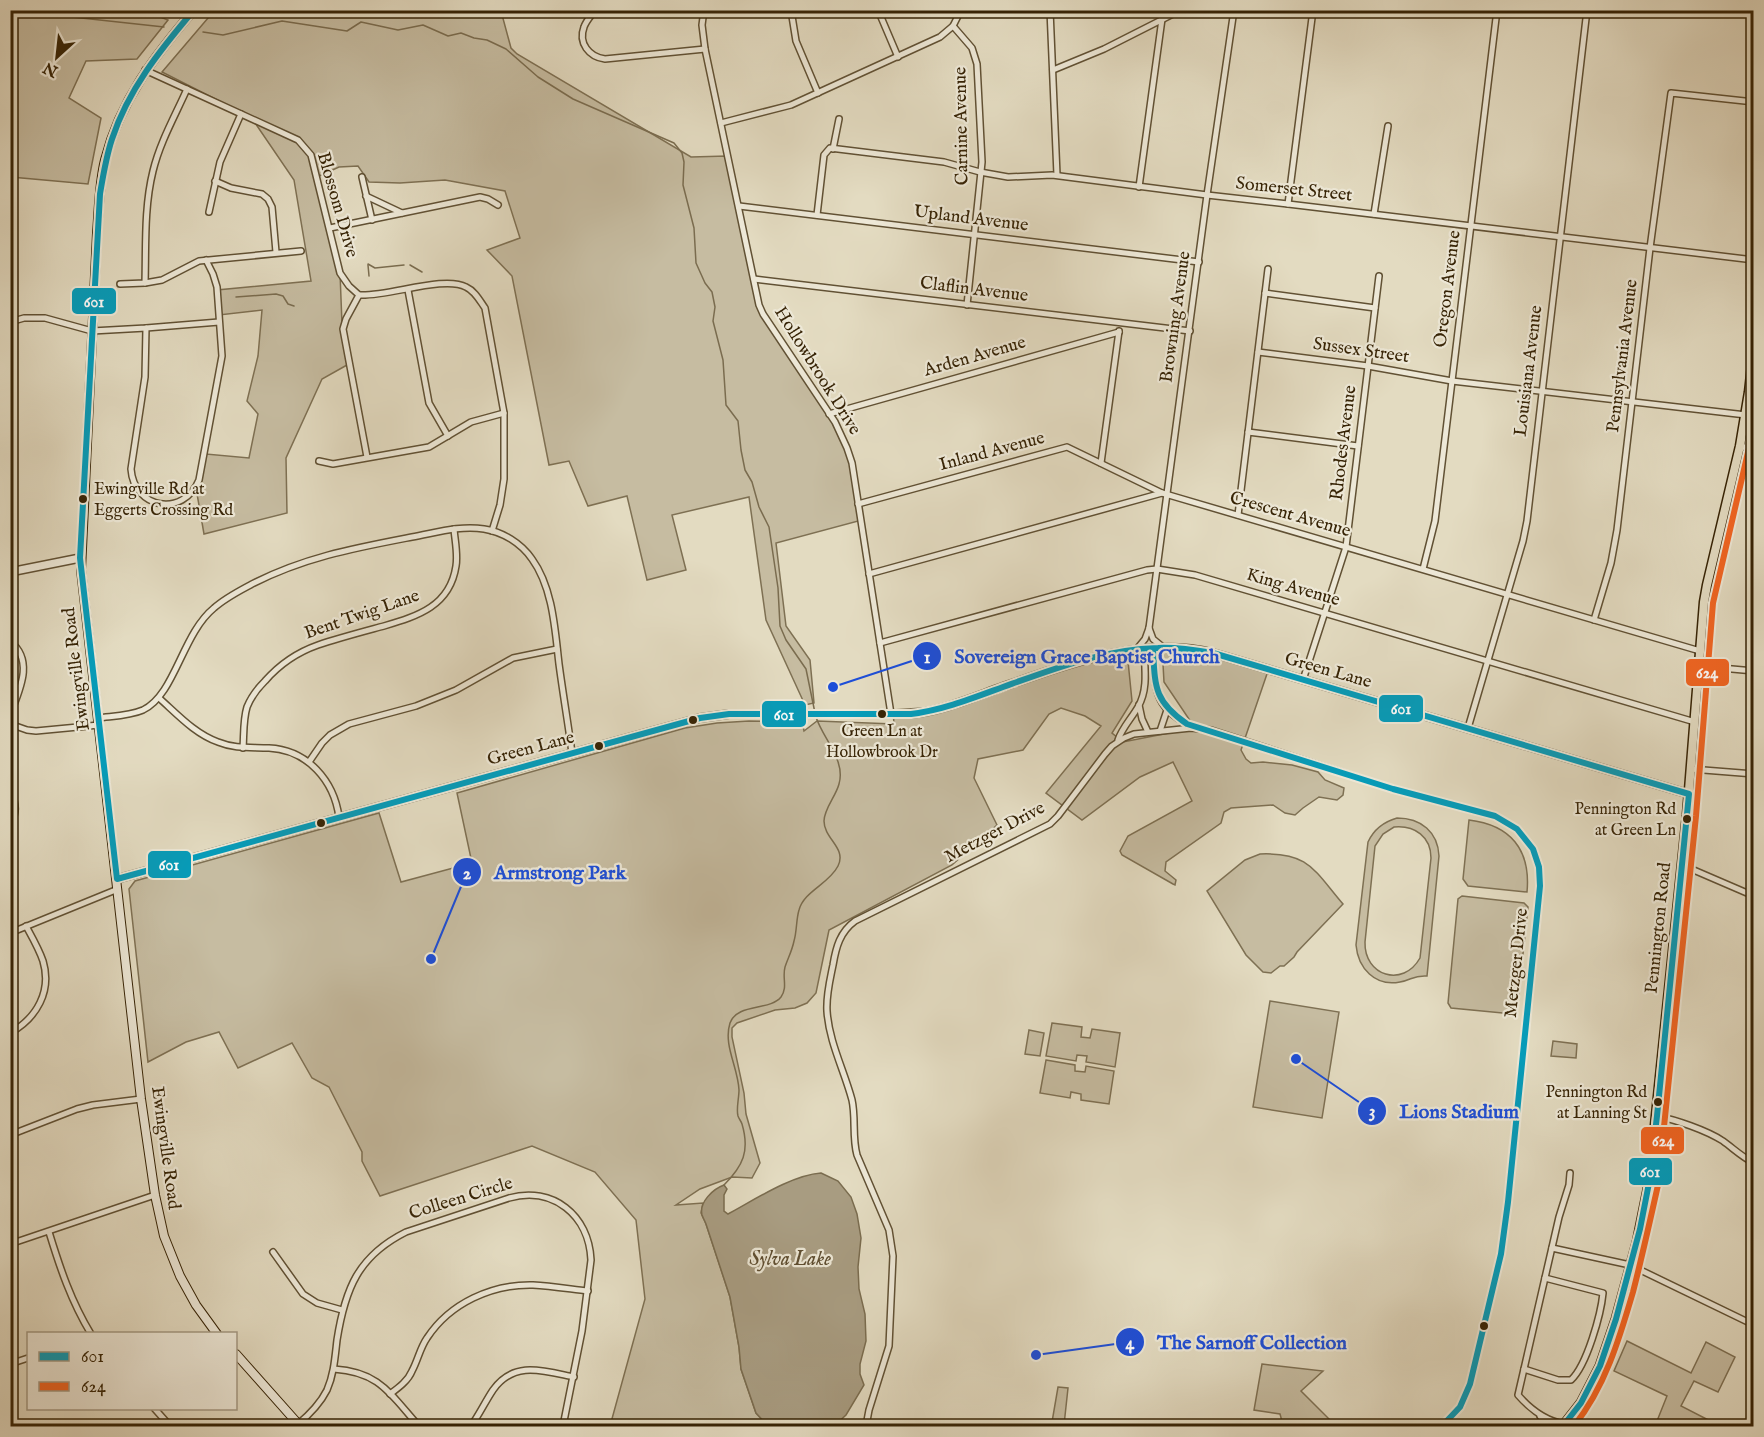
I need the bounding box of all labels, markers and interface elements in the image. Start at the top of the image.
north arrow [27,27,87,87]
text: N [40,56,63,81]
street label: Carnine Avenue [949,67,975,185]
street label: Blossom Drive [311,150,363,260]
street label: Somerset Street [1235,172,1353,208]
street label: Upland Avenue [912,201,1030,237]
street label: Oregon Avenue [1429,229,1467,349]
street label: Browning Avenue [1155,250,1197,384]
street label: Claflin Avenue [919,272,1029,308]
street label: Pennsylvania Avenue [1602,278,1644,434]
line badge: 601 [71,287,117,315]
text: 601 [84,293,104,313]
street label: Hollowbrook Drive [768,303,866,439]
street label: Louisiana Avenue [1510,304,1548,438]
street label: Arden Avenue [920,331,1029,383]
street label: Sussex Street [1311,333,1411,369]
street label: Rhodes Avenue [1326,384,1362,502]
street label: Inland Avenue [937,427,1047,477]
place label: Ewingville Rd at Eggerts Crossing Rd [94,480,233,521]
street label: Crescent Avenue [1227,487,1353,543]
marker: Ewingville Rd at Eggerts Crossing Rd [77,493,89,505]
street label: King Avenue [1244,564,1342,612]
street label: Bent Twig Lane [301,585,423,645]
street label: Ewingville Road [58,606,96,732]
callout: Sovereign Grace Baptist Church [912,637,1231,675]
text: Sovereign Grace Baptist Church [954,645,1220,670]
text: 1 [924,647,931,670]
street label: Green Lane [1282,648,1374,694]
line badge: 624 [1685,658,1730,687]
text: 624 [1696,664,1719,684]
line badge: 601 [1378,694,1424,723]
line badge: 601 [761,700,807,728]
text: 601 [1391,700,1411,720]
text: 601 [774,706,794,726]
marker: Green Ln at Hollowbrook Dr [876,708,888,720]
unlabelled marker [687,714,699,726]
place label: Green Ln at Hollowbrook Dr [826,722,938,763]
street label: Green Lane [485,726,577,772]
unlabelled marker [593,740,605,752]
street label: Metzger Drive [941,797,1049,869]
place label: Pennington Rd at Green Ln [1574,800,1676,841]
marker: Pennington Rd at Green Ln [1681,813,1693,825]
unlabelled marker [315,817,327,829]
line badge: 601 [147,850,192,879]
callout: Armstrong Park [452,853,638,891]
text: 601 [159,856,179,876]
text: Armstrong Park [493,861,627,886]
street label: Pennington Road [1641,861,1677,995]
text: 2 [463,863,472,886]
street label: Metzger Drive [1500,907,1534,1019]
place label: Pennington Rd at Lanning St [1545,1083,1648,1124]
street label: Ewingville Road [145,1085,185,1211]
callout: Lions Stadium [1357,1092,1531,1130]
marker: Pennington Rd at Lanning St [1652,1096,1664,1108]
text: Lions Stadium [1399,1100,1519,1125]
text: 3 [1369,1101,1375,1124]
line badge: 624 [1640,1126,1685,1155]
text: 624 [1652,1132,1675,1152]
line badge: 601 [1628,1157,1673,1186]
text: 601 [1640,1163,1660,1183]
street label: Colleen Circle [406,1172,516,1226]
water label: Sylva Lake [749,1247,831,1272]
unlabelled marker [1478,1320,1490,1332]
callout: The Sarnoff Collection [1115,1323,1359,1361]
text: The Sarnoff Collection [1156,1331,1347,1356]
legend [27,1332,237,1410]
text: 4 [1126,1333,1136,1356]
text: 601 [81,1346,104,1369]
text: 624 [81,1376,106,1399]

